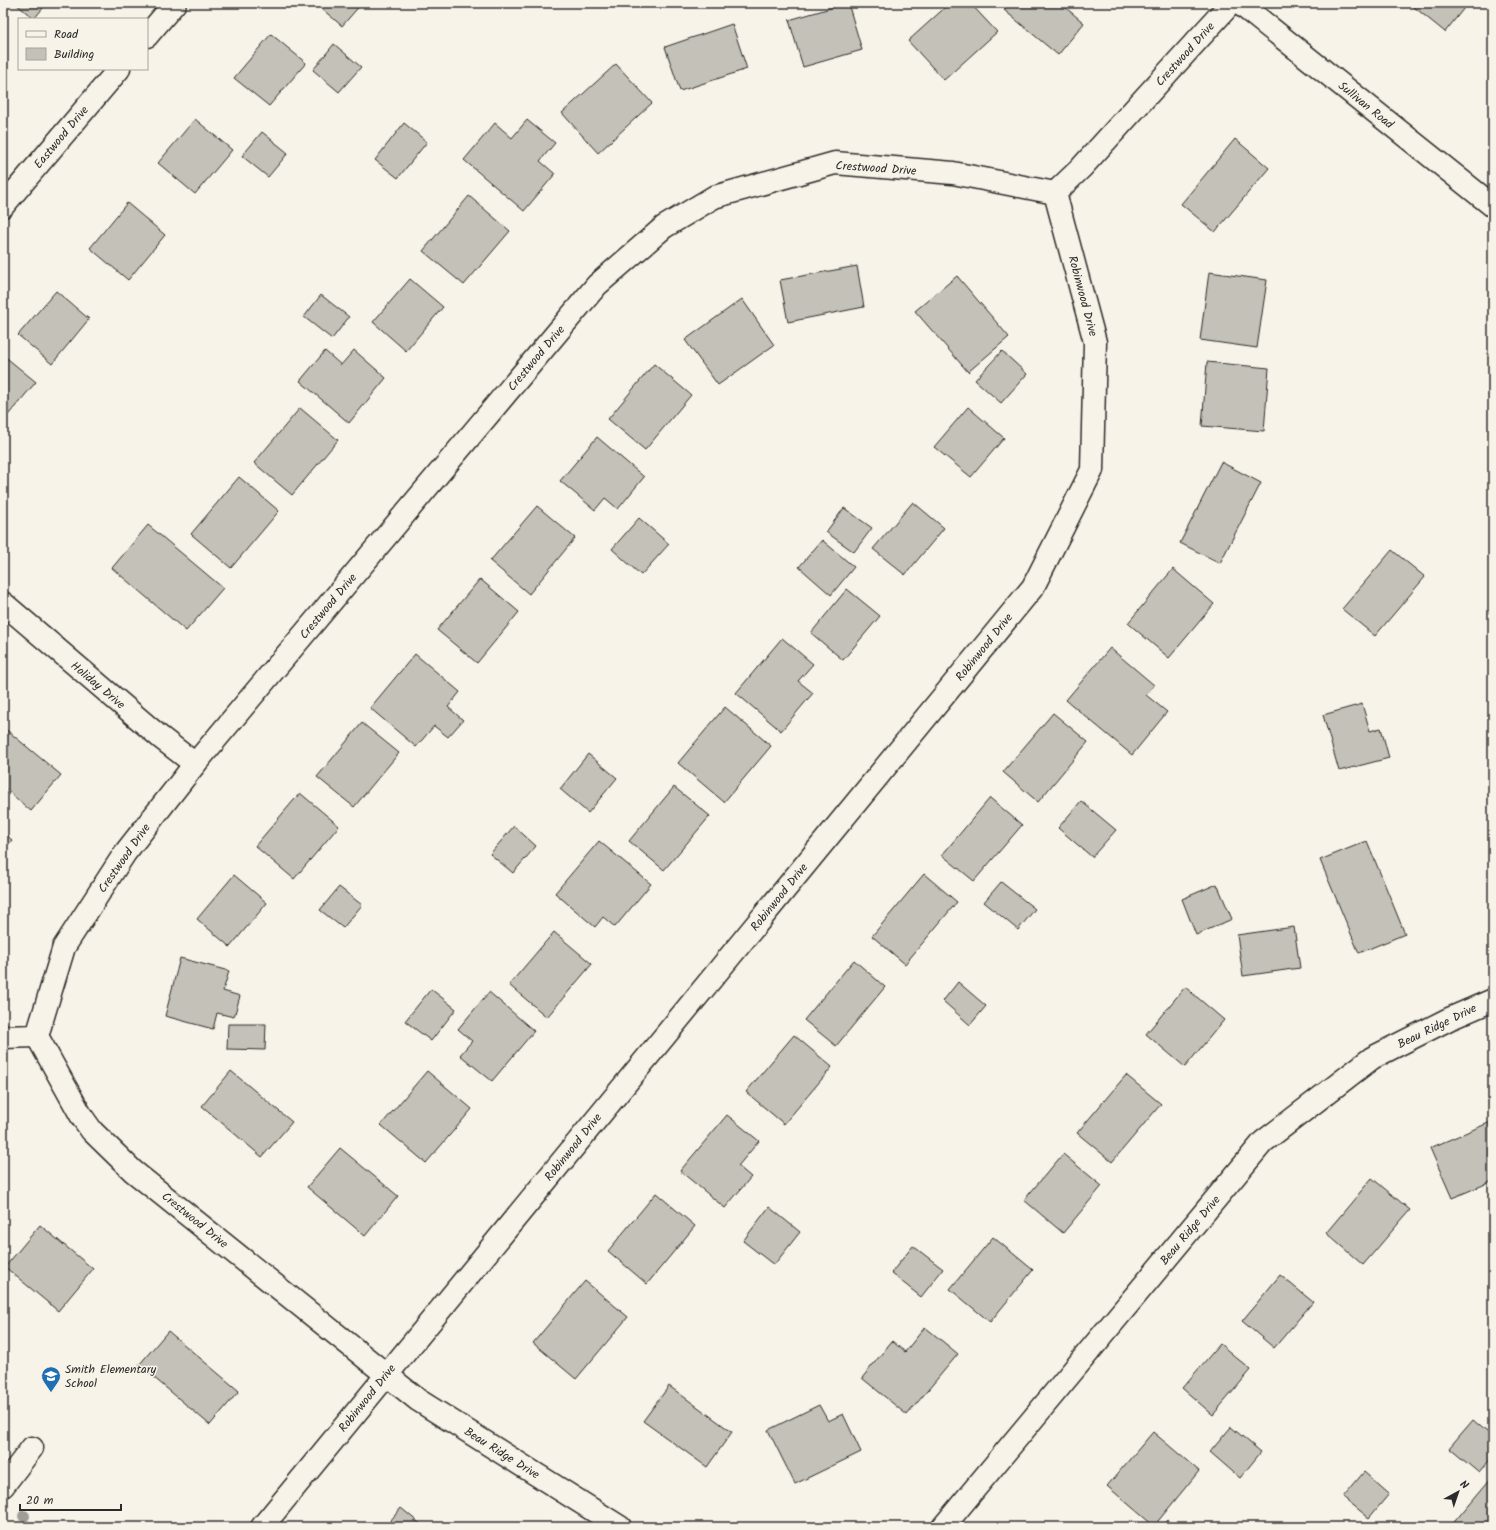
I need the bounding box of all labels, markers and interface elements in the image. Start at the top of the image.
street label: Crestwood Drive [1151,17,1220,91]
legend [18,18,148,70]
text: Road [54,25,79,44]
text: Building [54,45,94,64]
street label: Sullivan Road [1334,77,1398,134]
street label: Eastwood Drive [29,101,94,173]
street label: Crestwood Drive [835,156,918,181]
street label: Robinwood Drive [1063,254,1103,339]
street label: Crestwood Drive [503,321,570,395]
street label: Crestwood Drive [295,569,362,643]
street label: Robinwood Drive [951,609,1018,685]
street label: Holiday Drive [66,657,130,714]
street label: Crestwood Drive [93,819,156,897]
street label: Robinwood Drive [746,859,813,935]
street label: Beau Ridge Drive [1394,999,1481,1054]
street label: Robinwood Drive [540,1109,607,1185]
street label: Crestwood Drive [157,1187,233,1254]
street label: Beau Ridge Drive [1155,1191,1226,1269]
place label: Smith Elementary School [65,1360,157,1393]
street label: Robinwood Drive [334,1360,401,1436]
school or university icon: Smith Elementary School [40,1365,62,1393]
street label: Beau Ridge Drive [460,1423,544,1485]
north arrow [1438,1472,1478,1512]
text: N [1455,1476,1472,1494]
scale bar [20,1486,121,1512]
text: 20 m [26,1491,54,1510]

